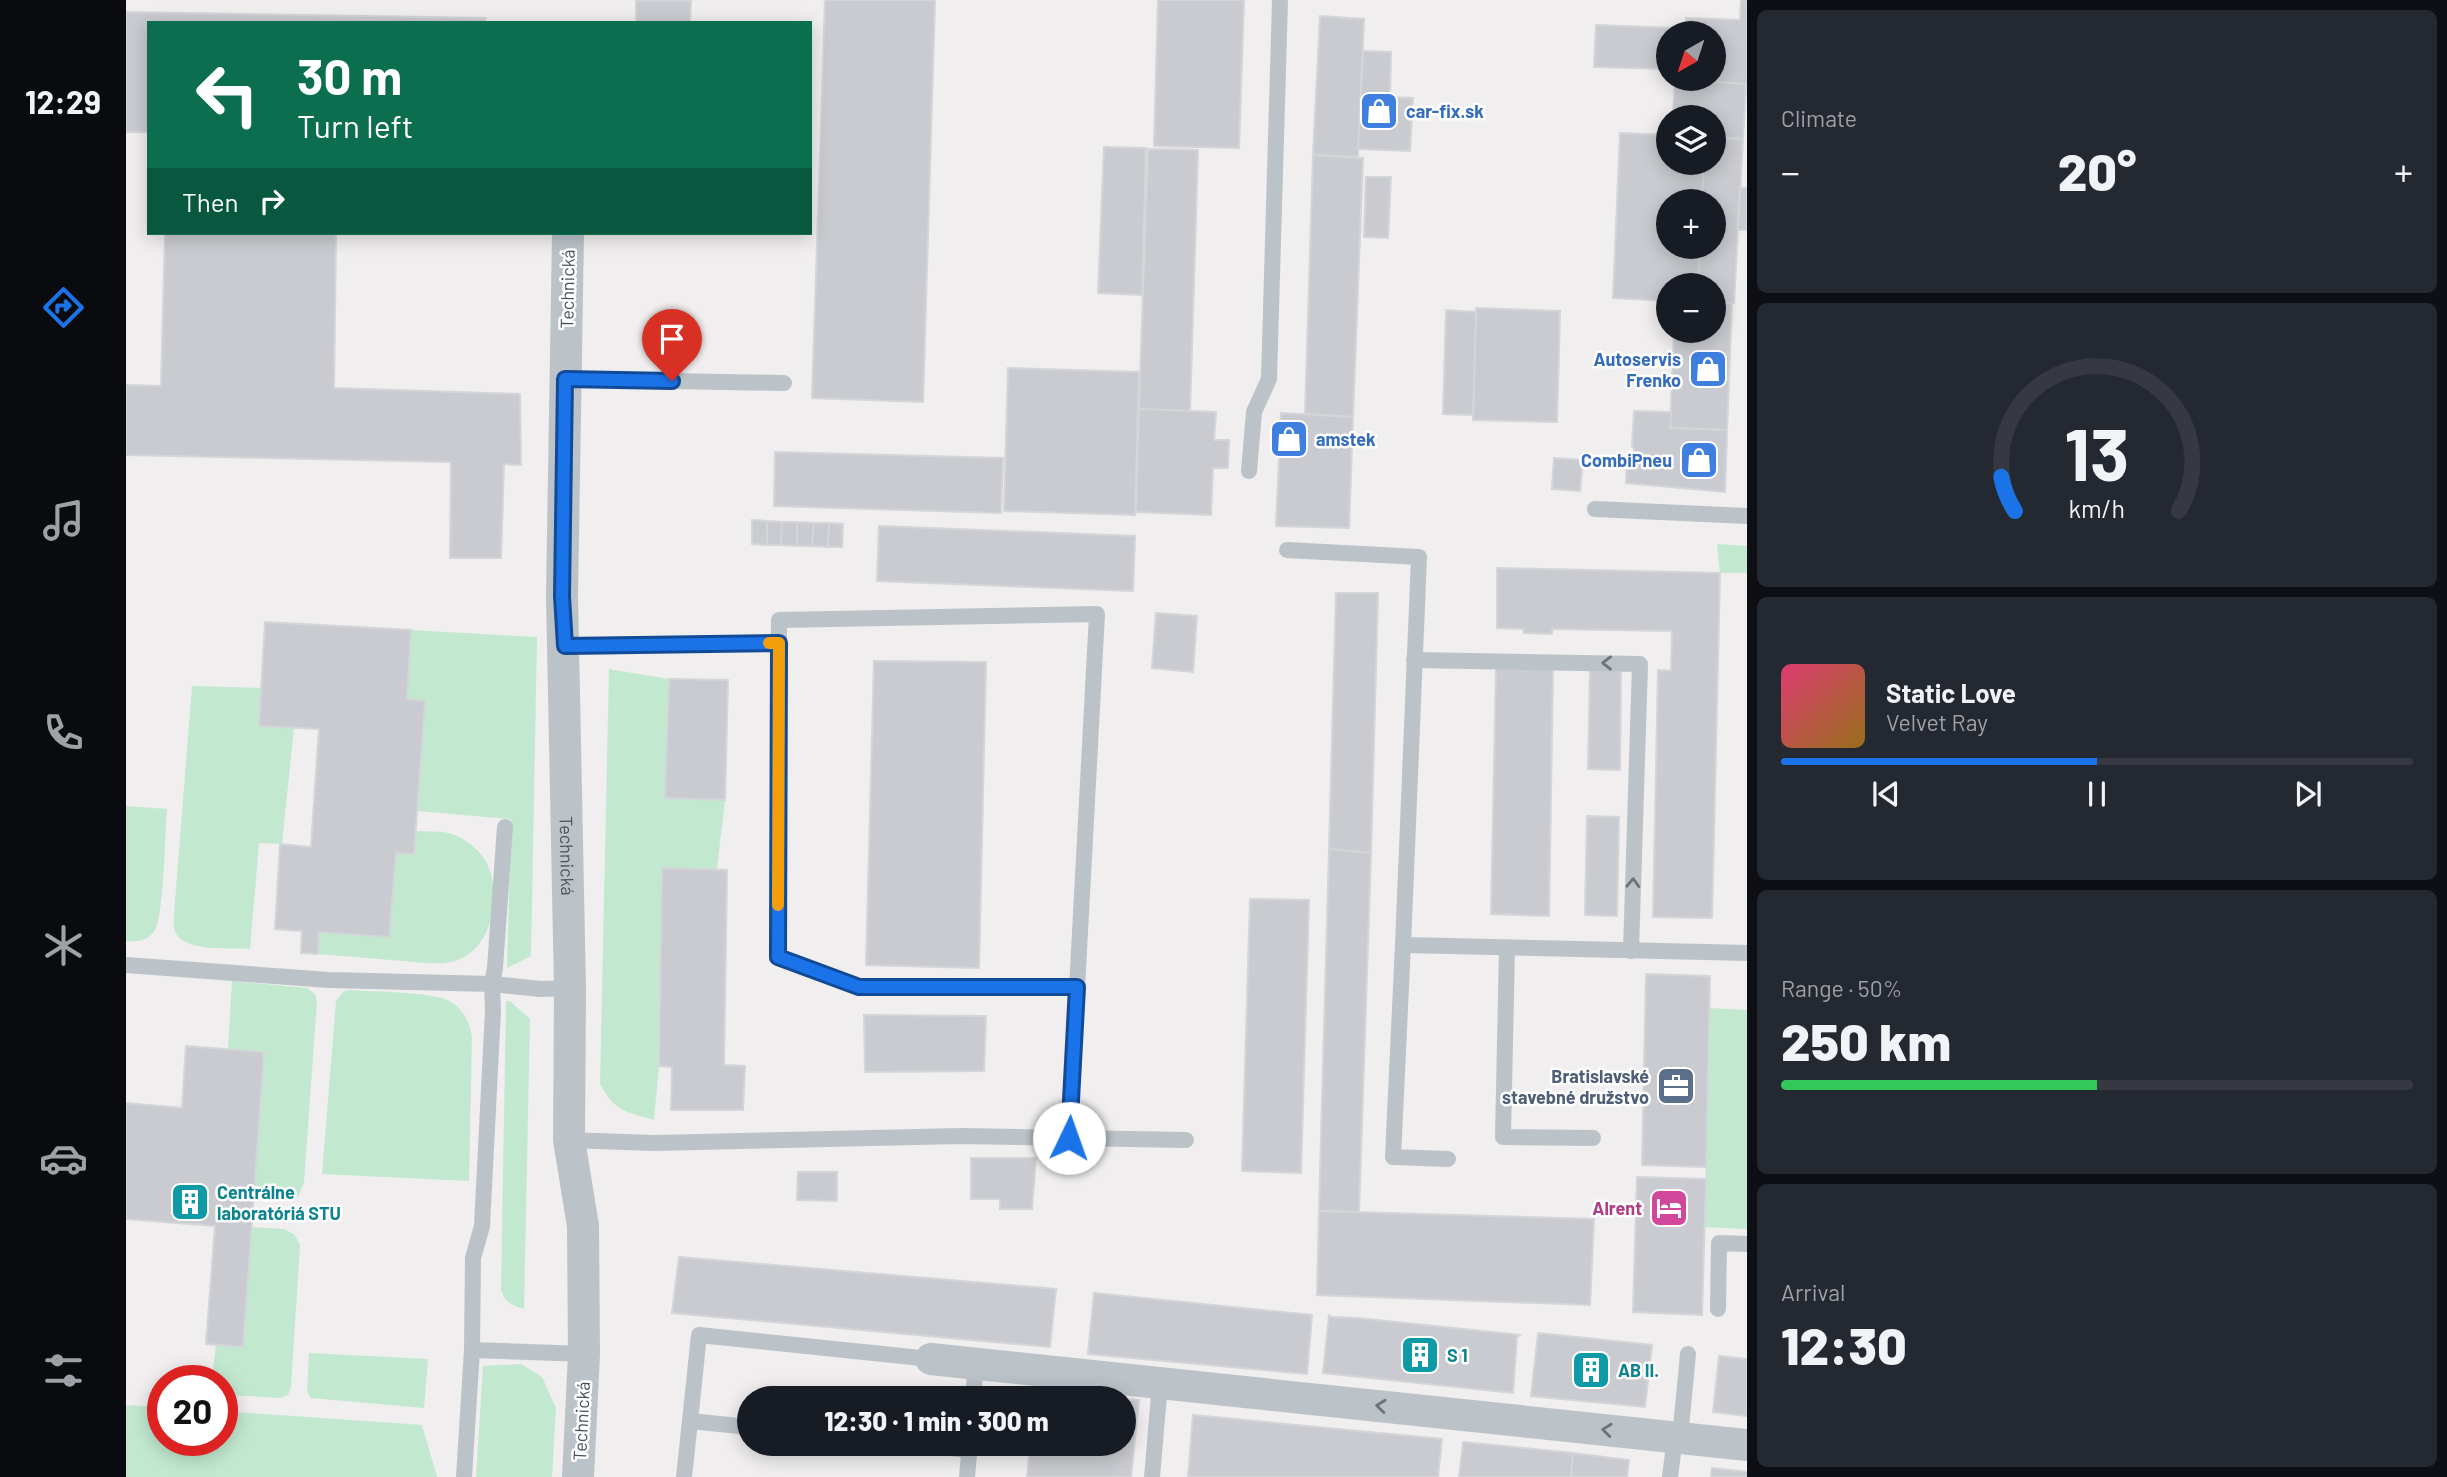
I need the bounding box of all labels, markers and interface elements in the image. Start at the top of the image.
north arrow [1656,21,1726,91]
map controls [1656,21,1726,343]
text: 30 m [297,46,402,105]
icon: left [182,49,273,140]
text: 12:29 [25,82,101,120]
shop icon: car-fix.sk [1358,90,1400,132]
place label: car-fix.sk [1406,100,1484,122]
text: Climate [1781,104,1857,132]
button: layers [1656,105,1726,175]
text: Turn left [297,106,414,144]
text: 20° [2058,139,2136,201]
text: − [1781,148,1800,194]
text: + [2394,148,2413,194]
icon: right [253,182,291,220]
text: Then [182,186,239,217]
button: + [1656,189,1726,259]
street label: Technická [555,249,579,329]
button: − [1656,273,1726,343]
icon: directions [39,283,88,332]
pin [642,309,702,381]
icon: arrive [653,320,691,358]
place label: Autoservis Frenko [1593,348,1681,391]
shop icon: Autoservis Frenko [1687,348,1729,390]
text: 13 [2064,409,2130,497]
shop icon: amstek [1268,418,1310,460]
place label: amstek [1316,428,1376,450]
shop icon: CombiPneu [1678,439,1720,481]
place label: CombiPneu [1581,449,1672,471]
text: km/h [2069,493,2125,523]
icon: music [39,496,88,545]
one-way arrow [1601,656,1612,671]
text: Static Love [1886,677,2016,708]
icon: phone [39,708,88,757]
text: Velvet Ray [1886,708,1988,736]
icon: previous [1867,775,1905,813]
icon: pause [2078,775,2116,813]
icon: next [2289,775,2327,813]
street label: Technická [555,816,579,896]
one-way arrow [1626,877,1641,888]
icon: climate [39,921,88,970]
text: Range · 50% [1781,974,1902,1002]
text: 250 km [1781,1009,1951,1071]
place label: Bratislavské stavebné družstvo [1502,1065,1649,1108]
office icon: Bratislavské stavebné družstvo [1655,1065,1697,1107]
position arrow [1032,1101,1106,1175]
icon: car [39,1134,88,1183]
building icon: Centrálne laboratóriá STU [169,1181,211,1223]
place label: Centrálne laboratóriá STU [217,1181,341,1224]
hotel icon: Alrent [1648,1187,1690,1229]
place label: Alrent [1592,1197,1642,1219]
text: Arrival [1781,1278,1845,1306]
text: 12:30 [1781,1313,1907,1375]
building icon: S 1 [1399,1334,1441,1376]
place label: S 1 [1447,1344,1468,1366]
icon: filters [39,1346,88,1395]
building icon: AB II. [1570,1349,1612,1391]
place label: AB II. [1618,1359,1659,1381]
speed limit sign: 20 [147,1365,238,1456]
street label: Technická [568,1381,594,1461]
one-way arrow [1375,1399,1386,1414]
text: 12:30 · 1 min · 300 m [824,1405,1049,1436]
one-way arrow [1601,1423,1612,1438]

